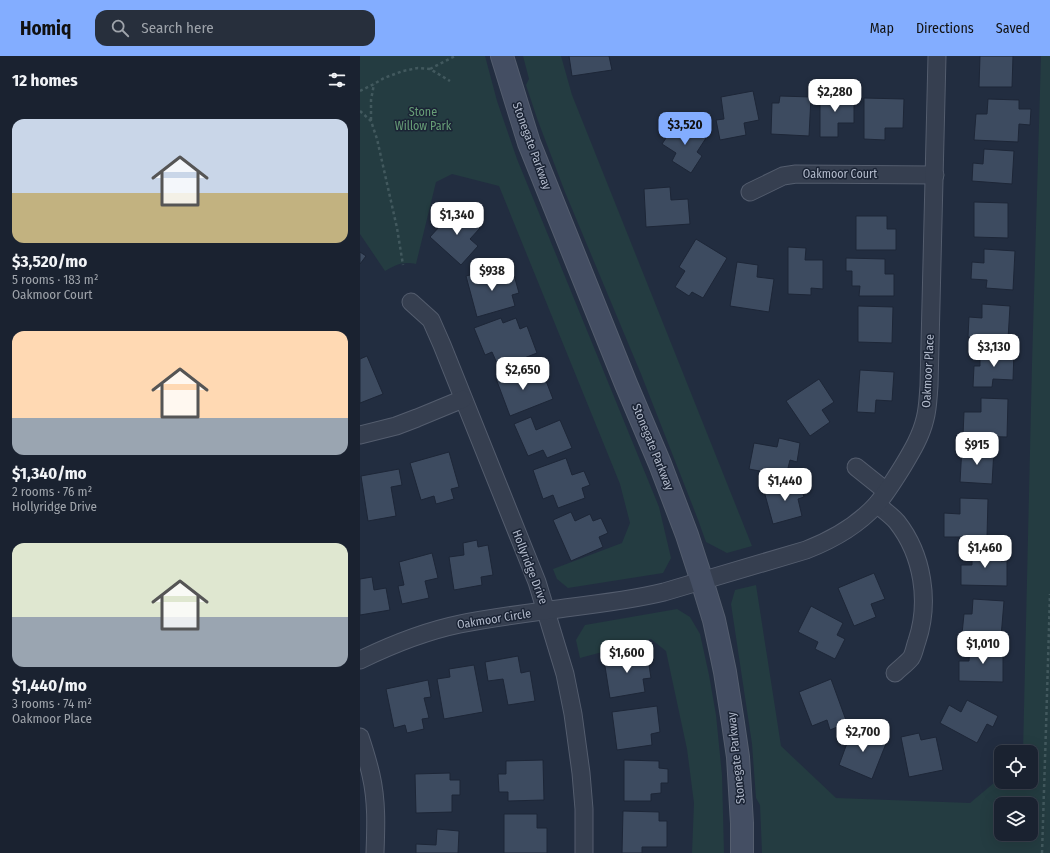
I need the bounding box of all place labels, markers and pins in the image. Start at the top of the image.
pin: $2,280 [802,79,868,113]
pin: $3,520 [652,112,718,146]
pin: $1,340 [424,202,490,236]
pin: $938 [468,258,516,292]
pin: $3,130 [961,334,1027,368]
pin: $2,650 [490,357,556,391]
pin: $915 [953,432,1001,466]
pin: $1,440 [752,468,818,502]
pin: $1,460 [952,535,1018,569]
pin: $1,010 [950,631,1016,665]
pin: $1,600 [594,640,660,674]
pin: $2,700 [830,719,896,753]

